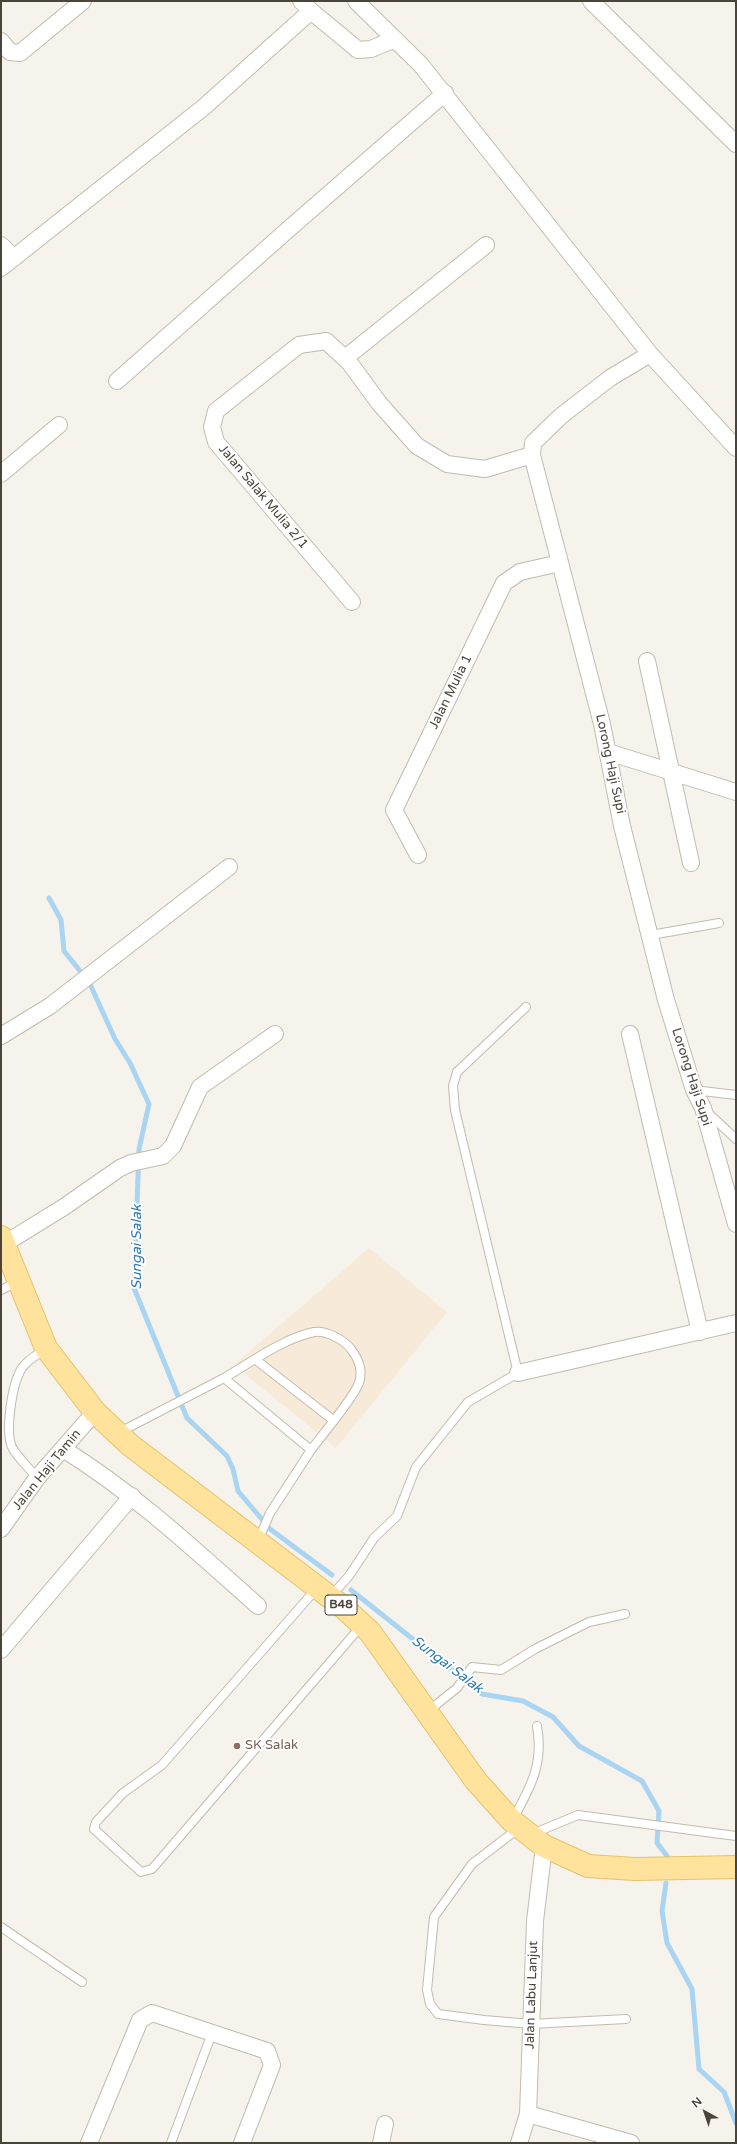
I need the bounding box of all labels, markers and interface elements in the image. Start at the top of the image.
street label: Jalan Salak Mulia 2/1 [215,442,311,552]
street label: Jalan Mulia 1 [426,652,476,732]
street label: Lorong Haji Supi [592,713,628,815]
street label: Lorong Haji Supi [668,1026,714,1128]
water label: Sungai Salak [129,1205,145,1289]
street label: Jalan Haji Tamin [10,1426,84,1514]
road number: B48 [325,1595,357,1615]
water label: Sungai Salak [408,1633,486,1697]
place label: SK Salak [245,1738,298,1754]
marker: SK Salak [232,1741,242,1751]
street label: Jalan Labu Lanjut [522,1941,542,2049]
north arrow [685,2092,725,2132]
text: N [689,2095,705,2110]

